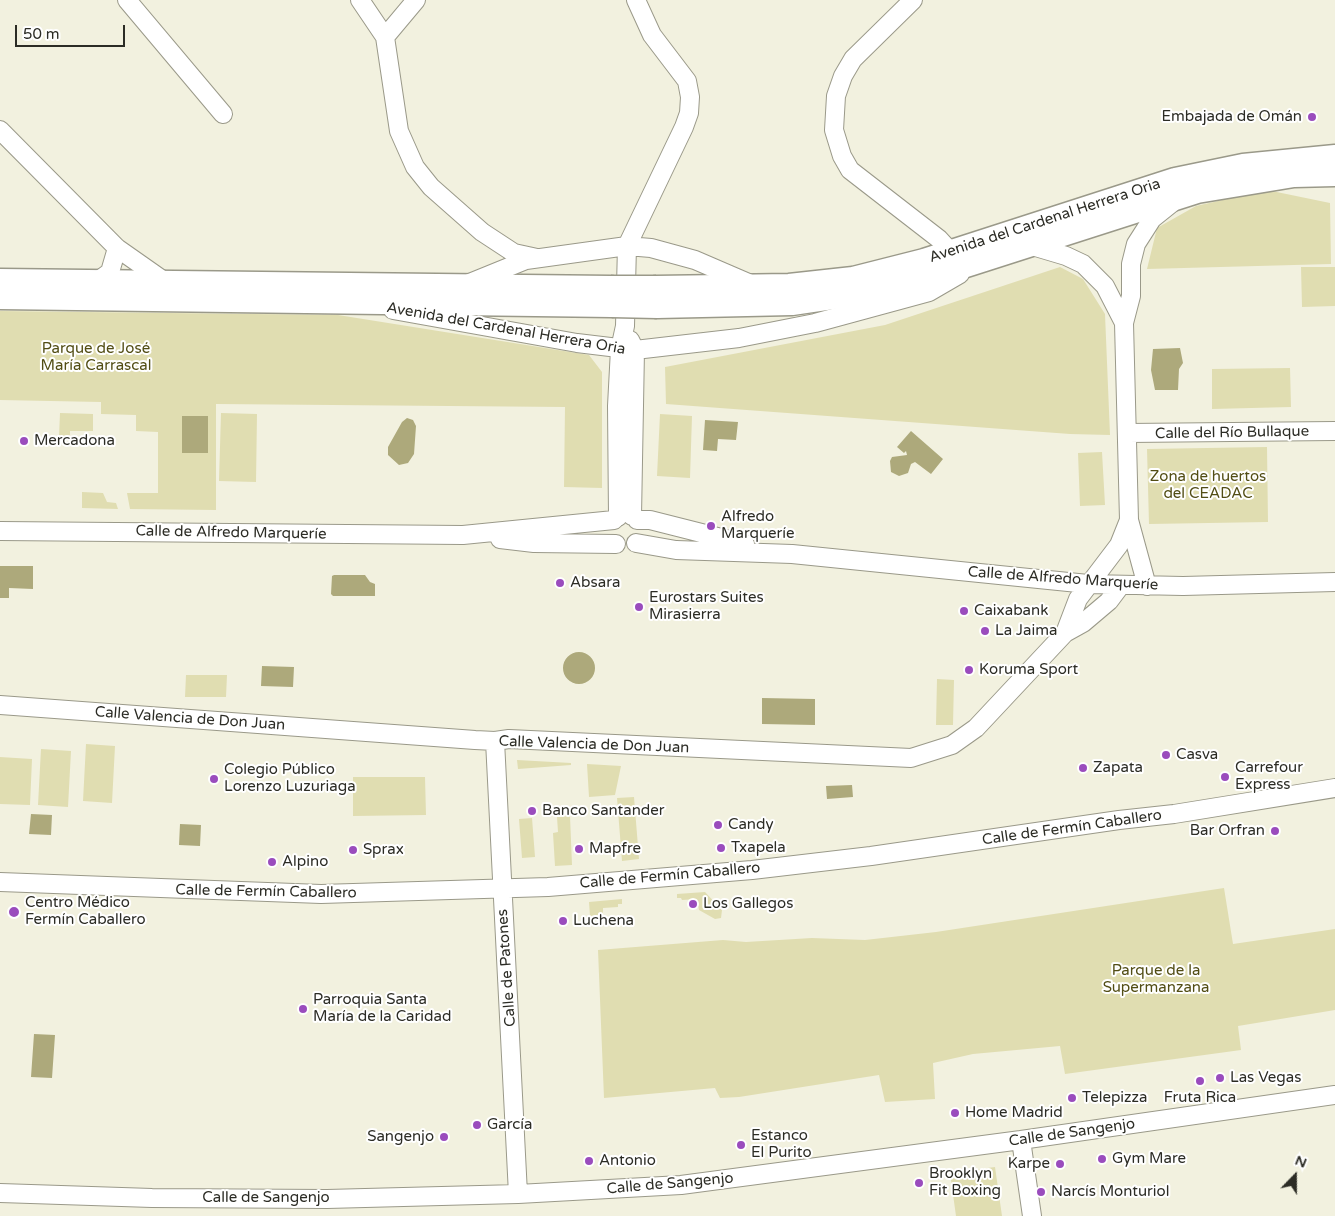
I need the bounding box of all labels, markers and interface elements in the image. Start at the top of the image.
scale bar [18,15,128,47]
text: 50 m [23,25,60,43]
place label: Embajada de Omán [1162,108,1302,126]
marker: Embajada de Omán [1306,111,1318,123]
street label: Avenida del Cardenal Herrera Oria [927,175,1163,267]
street label: Avenida del Cardenal Herrera Oria [385,299,627,359]
park label: Parque de José María Carrascal [41,340,151,375]
street label: Calle del Río Bullaque [1155,423,1309,443]
place label: Mercadona [34,432,115,450]
marker: Mercadona [18,435,30,447]
park label: Zona de huertos del CEADAC [1150,468,1266,503]
place label: Alfredo Marqueríe [721,508,794,543]
marker: Alfredo Marqueríe [705,520,717,532]
street label: Calle de Alfredo Marqueríe [135,522,327,544]
street label: Calle de Alfredo Marqueríe [967,563,1159,595]
place label: Absara [570,574,620,592]
marker: Absara [554,577,566,589]
place label: Eurostars Suites Mirasierra [649,589,764,624]
marker: Eurostars Suites Mirasierra [633,601,645,613]
place label: Caixabank [974,602,1048,620]
marker: Caixabank [958,605,970,617]
place label: La Jaima [995,622,1057,640]
marker: La Jaima [979,625,991,637]
place label: Koruma Sport [979,661,1078,679]
marker: Koruma Sport [963,664,975,676]
street label: Calle Valencia de Don Juan [94,703,286,735]
street label: Calle Valencia de Don Juan [498,733,690,757]
place label: Casva [1176,746,1218,764]
marker: Casva [1160,749,1172,761]
place label: Zapata [1093,759,1143,777]
place label: Carrefour Express [1235,759,1303,794]
place label: Colegio Público Lorenzo Luzuriaga [224,761,356,796]
marker: Zapata [1077,762,1089,774]
marker: Carrefour Express [1219,771,1231,783]
marker: Colegio Público Lorenzo Luzuriaga [208,773,220,785]
place label: Banco Santander [542,802,665,820]
marker: Banco Santander [526,805,538,817]
street label: Calle de Fermín Caballero [981,806,1163,850]
place label: Candy [728,816,774,834]
marker: Candy [712,819,724,831]
place label: Bar Orfran [1190,822,1265,840]
marker: Bar Orfran [1269,825,1281,837]
place label: Txapela [731,839,786,857]
place label: Mapfre [589,840,641,858]
place label: Sprax [363,841,404,859]
marker: Txapela [715,842,727,854]
marker: Mapfre [573,843,585,855]
marker: Sprax [347,844,359,856]
place label: Alpino [282,853,328,871]
marker: Alpino [266,856,278,868]
street label: Calle de Fermín Caballero [579,859,761,893]
street label: Calle de Fermín Caballero [175,881,357,903]
place label: Centro Médico Fermín Caballero [25,894,146,929]
place label: Los Gallegos [703,895,793,913]
marker: Los Gallegos [687,898,699,910]
marker: Centro Médico Fermín Caballero [7,905,21,919]
street label: Calle de Patones [494,908,520,1028]
place label: Luchena [573,912,634,930]
marker: Luchena [557,915,569,927]
park label: Parque de la Supermanzana [1103,962,1209,997]
place label: Parroquia Santa María de la Caridad [313,991,451,1026]
marker: Parroquia Santa María de la Caridad [297,1003,309,1015]
place label: Las Vegas [1230,1069,1301,1087]
marker: Las Vegas [1214,1072,1226,1084]
marker: Fruta Rica [1194,1075,1206,1087]
place label: Telepizza [1082,1089,1147,1107]
place label: Fruta Rica [1164,1089,1236,1107]
marker: Telepizza [1066,1092,1078,1104]
place label: Home Madrid [965,1104,1063,1122]
marker: Home Madrid [949,1107,961,1119]
street label: Calle de Sangenjo [1008,1115,1136,1151]
place label: García [487,1116,532,1134]
marker: García [471,1119,483,1131]
place label: Estanco El Purito [751,1127,812,1162]
place label: Sangenjo [367,1128,434,1146]
marker: Sangenjo [438,1131,450,1143]
marker: Estanco El Purito [735,1139,747,1151]
place label: Gym Mare [1112,1150,1186,1168]
north arrow [1270,1151,1320,1201]
place label: Antonio [599,1152,656,1170]
text: N [1292,1152,1309,1172]
marker: Gym Mare [1096,1153,1108,1165]
marker: Antonio [583,1155,595,1167]
place label: Karpe [1008,1155,1050,1173]
marker: Karpe [1054,1158,1066,1170]
place label: Brooklyn Fit Boxing [929,1165,1001,1200]
street label: Calle de Sangenjo [606,1169,734,1199]
marker: Brooklyn Fit Boxing [913,1177,925,1189]
place label: Narcís Monturiol [1051,1183,1169,1201]
marker: Narcís Monturiol [1035,1186,1047,1198]
street label: Calle de Sangenjo [202,1189,330,1207]

